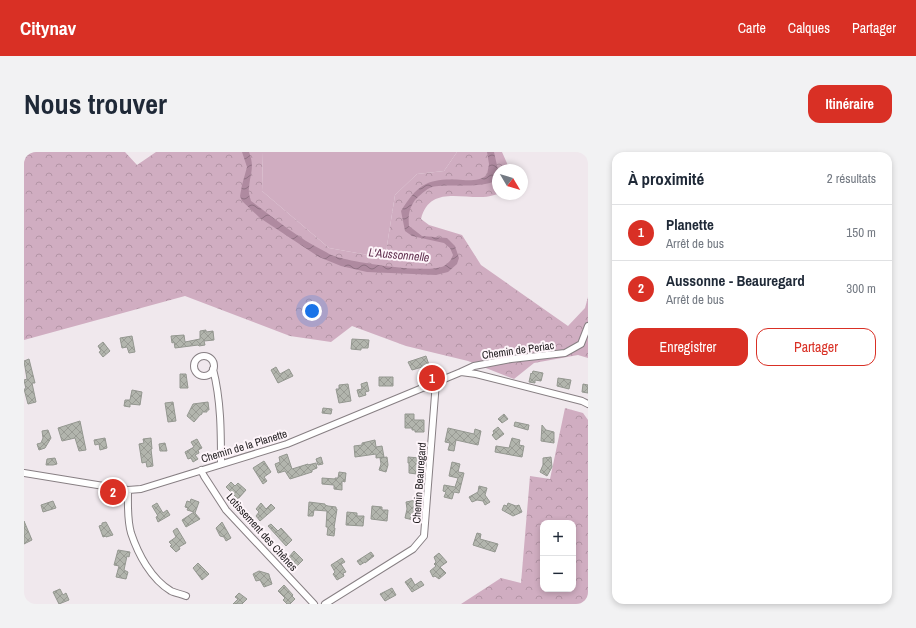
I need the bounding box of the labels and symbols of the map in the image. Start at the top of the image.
north arrow [492,164,528,200]
water label: L'Aussonnelle [368,244,431,266]
your location [302,301,322,321]
street label: Chemin de Periac [481,338,555,362]
pin: 1 [419,363,445,393]
street label: Chemin de la Planette [199,426,289,466]
street label: Chemin Beauregard [409,442,429,524]
pin: 2 [100,477,126,507]
street label: Lotissement des Chênes [223,490,301,574]

